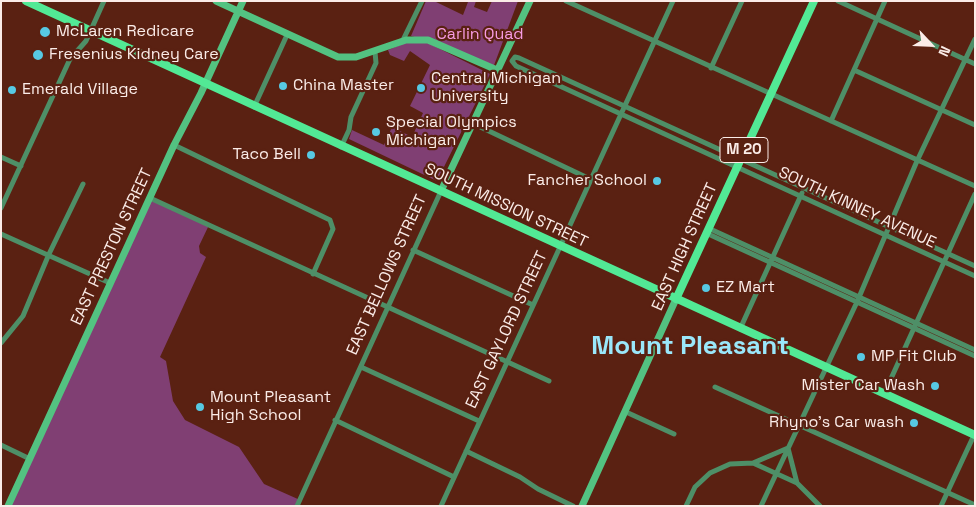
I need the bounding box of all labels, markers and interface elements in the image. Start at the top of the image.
north arrow [906,20,956,70]
place label: McLaren Redicare [56,22,194,42]
marker: McLaren Redicare [38,25,52,39]
park label: Carlin Quad [436,25,524,45]
text: N [934,43,955,59]
place label: Fresenius Kidney Care [49,45,219,65]
marker: Fresenius Kidney Care [31,48,45,62]
place label: Central Michigan University [431,69,561,107]
place label: China Master [293,76,394,96]
place label: Emerald Village [22,80,138,100]
marker: China Master [277,80,289,92]
marker: Central Michigan University [415,82,427,94]
marker: Emerald Village [6,84,18,96]
place label: Special Olympics Michigan [386,113,517,151]
marker: Special Olympics Michigan [370,126,382,138]
road number: M 20 [720,138,768,162]
place label: Taco Bell [233,145,301,165]
marker: Taco Bell [305,149,317,161]
street label: SOUTH MISSION STREET [421,160,591,252]
street label: SOUTH KINNEY AVENUE [775,163,939,253]
street label: EAST PRESTON STREET [67,166,157,328]
place label: Fancher School [528,171,647,191]
marker: Fancher School [651,175,663,187]
street label: EAST HIGH STREET [648,180,722,314]
street label: EAST BELLOWS STREET [343,192,431,358]
street label: EAST GAYLORD STREET [462,248,552,412]
place label: EZ Mart [716,278,775,298]
marker: EZ Mart [700,282,712,294]
district label: Mount Pleasant [591,331,789,363]
place label: MP Fit Club [871,347,957,367]
marker: MP Fit Club [855,351,867,363]
place label: Mister Car Wash [801,376,925,396]
marker: Mister Car Wash [929,380,941,392]
place label: Mount Pleasant High School [210,388,331,426]
marker: Mount Pleasant High School [194,401,206,413]
place label: Rhyno's Car wash [769,413,904,433]
marker: Rhyno's Car wash [908,417,920,429]

